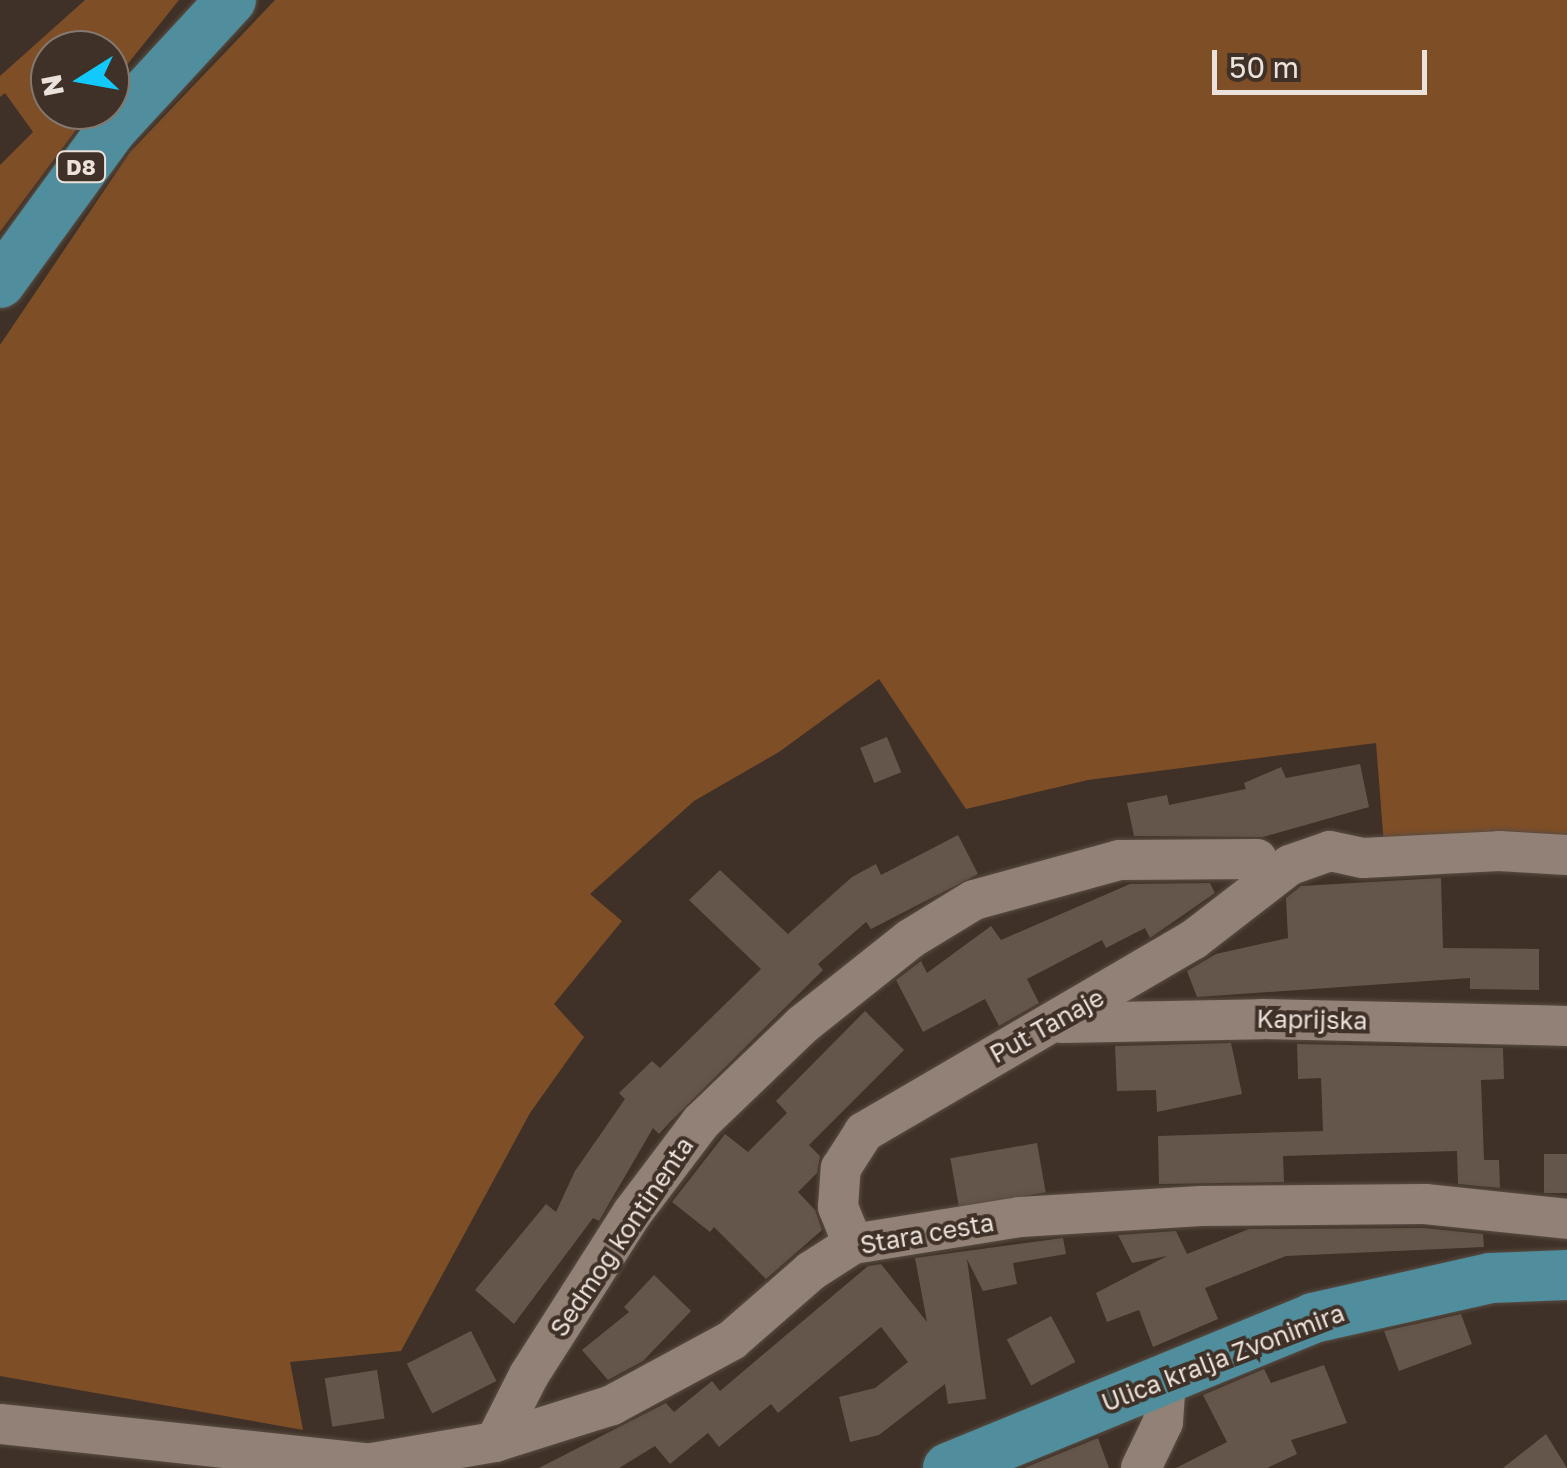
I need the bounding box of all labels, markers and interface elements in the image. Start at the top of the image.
north arrow [30,30,130,130]
scale bar [1217,30,1432,92]
text: 50 m [1229,49,1299,85]
text: N [34,72,70,99]
road number: D8 [56,150,106,184]
street label: Put Tanaje [985,982,1109,1070]
street label: Kaprijska [1256,1004,1368,1036]
street label: Sedmog kontinenta [544,1132,700,1342]
street label: Stara cesta [858,1208,996,1260]
street label: Ulica kralja Zvonimira [1098,1298,1348,1418]

